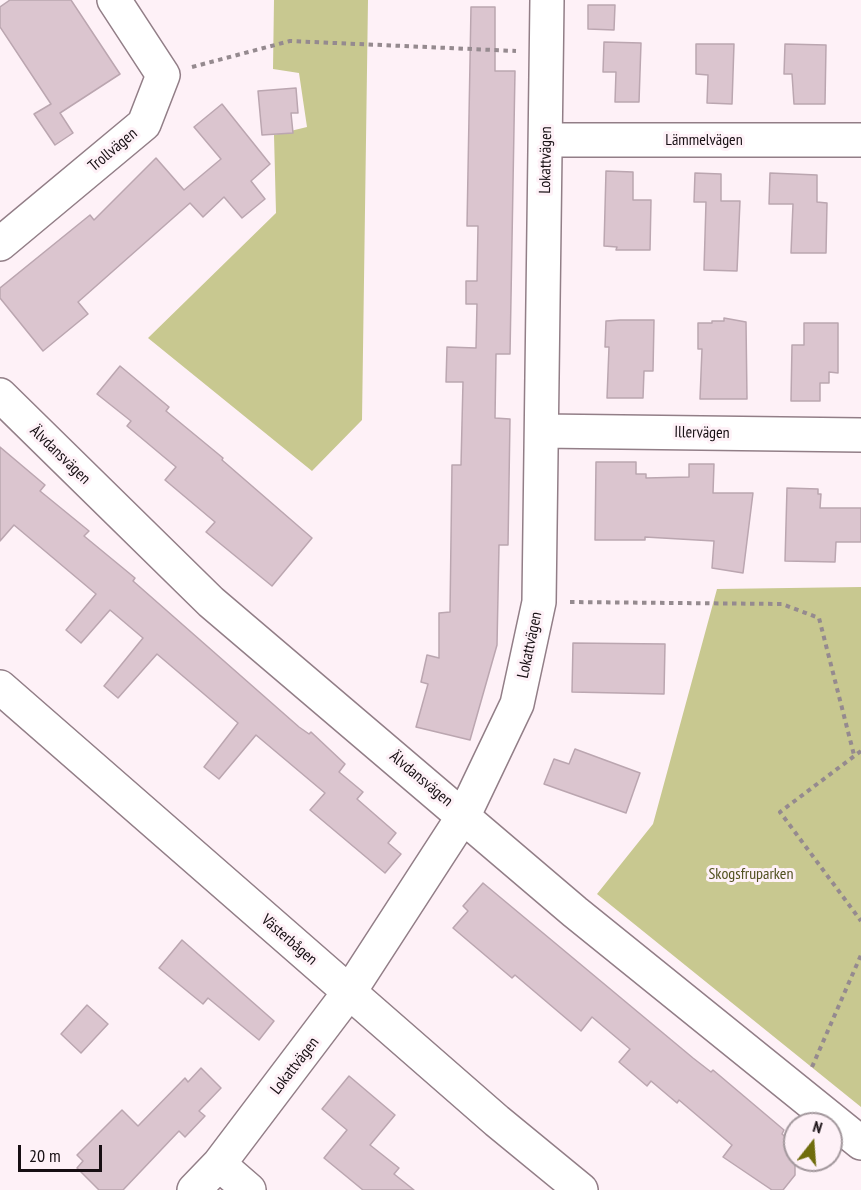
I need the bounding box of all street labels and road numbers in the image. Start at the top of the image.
street label: Trollvägen [85,124,141,176]
street label: Lokattvägen [536,126,556,194]
street label: Lämmelvägen [665,130,743,150]
street label: Älvdansvägen [26,422,94,488]
street label: Illervägen [674,423,730,443]
street label: Lokattvägen [514,610,546,680]
street label: Älvdansvägen [386,747,456,811]
street label: Västerbågen [257,911,321,969]
street label: Lokattvägen [267,1034,323,1098]

